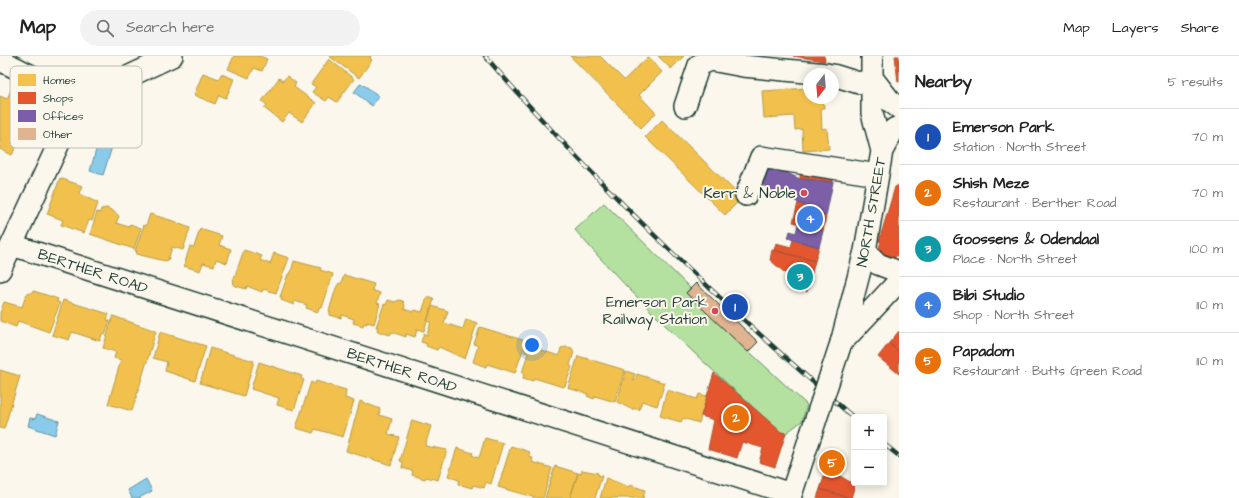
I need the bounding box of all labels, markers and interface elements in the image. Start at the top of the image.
search box [80,10,360,46]
text: Map [20,14,56,41]
icon: search [94,17,116,39]
text: Search here [126,17,215,38]
text: Map [1063,18,1090,38]
text: Layers [1112,18,1159,38]
text: Share [1181,18,1219,38]
legend [10,66,142,148]
north arrow [803,68,839,104]
text: Nearby [915,70,972,94]
text: Homes [43,73,76,88]
text: 5 results [1167,73,1223,91]
text: Shops [43,91,74,106]
text: Offices [43,109,84,124]
text: Emerson Park [953,117,1054,138]
text: Other [43,127,72,142]
text: 1 [927,128,929,146]
text: 70 m [1191,128,1223,146]
text: Station · North Street [953,138,1086,156]
street label: NORTH STREET [851,155,892,269]
text: Shish Meze [953,173,1029,194]
place label: Kerr & Noble [703,183,796,204]
text: 2 [924,184,932,202]
text: 70 m [1191,184,1223,202]
marker: Kerr & Noble [799,188,809,198]
text: Restaurant · Berther Road [953,194,1117,212]
pin: 4 [797,204,823,234]
text: Goossens & Odendaal [953,229,1099,250]
text: 3 [925,240,931,258]
text: 100 m [1190,240,1223,258]
street label: BERTHER ROAD [35,244,151,299]
text: Place · North Street [953,250,1077,268]
pin: 3 [787,262,813,292]
text: Bibi Studio [953,285,1024,306]
place label: Emerson Park Railway Station [602,292,707,331]
pin: 1 [722,292,748,322]
text: 4 [924,296,932,314]
text: 110 m [1196,296,1223,314]
marker: Emerson Park Railway Station [710,306,720,316]
text: Shop · North Street [953,306,1074,324]
your location [522,335,542,355]
text: Papadom [953,341,1014,362]
street label: BERTHER ROAD [344,343,460,398]
text: 5 [923,352,933,370]
text: 110 m [1196,352,1223,370]
text: Restaurant · Butts Green Road [953,362,1142,380]
pin: 2 [723,403,749,433]
map controls [851,414,887,486]
button: + [851,414,887,450]
pin: 5 [819,448,845,478]
button: − [851,450,887,486]

